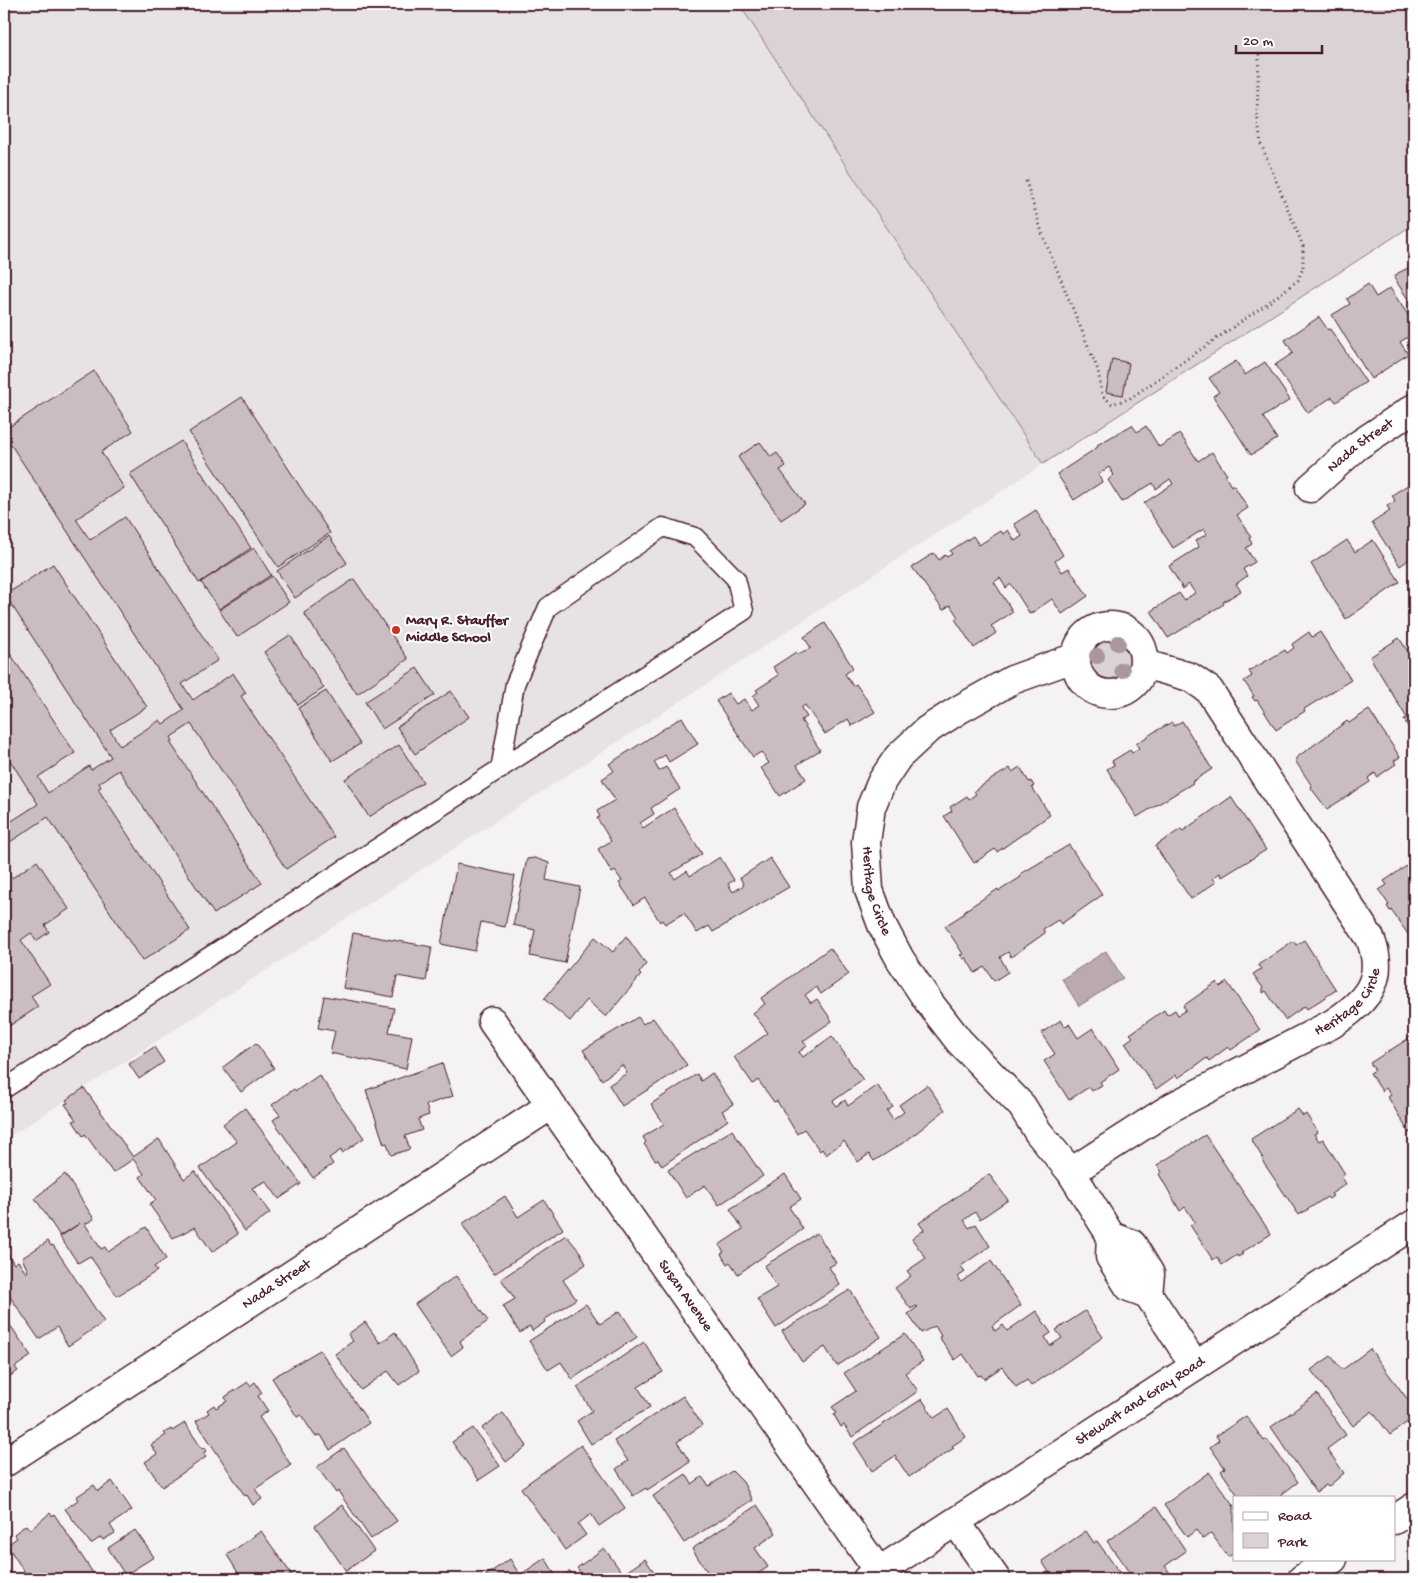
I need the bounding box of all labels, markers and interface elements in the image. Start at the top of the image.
scale bar [1236,22,1322,54]
text: 20 m [1243,33,1273,51]
street label: Nada Street [1324,414,1399,477]
place label: Mary R. Stauffer Middle School [406,612,509,647]
marker: Mary R. Stauffer Middle School [390,624,402,636]
street label: Heritage Circle [857,846,895,939]
street label: Heritage Circle [1312,967,1385,1040]
street label: Nada Street [239,1254,316,1314]
street label: Susan Avenue [654,1257,717,1336]
street label: Stewart and Gray Road [1072,1352,1209,1450]
legend [1233,1496,1396,1560]
text: Road [1278,1508,1312,1526]
text: Park [1277,1534,1308,1552]

